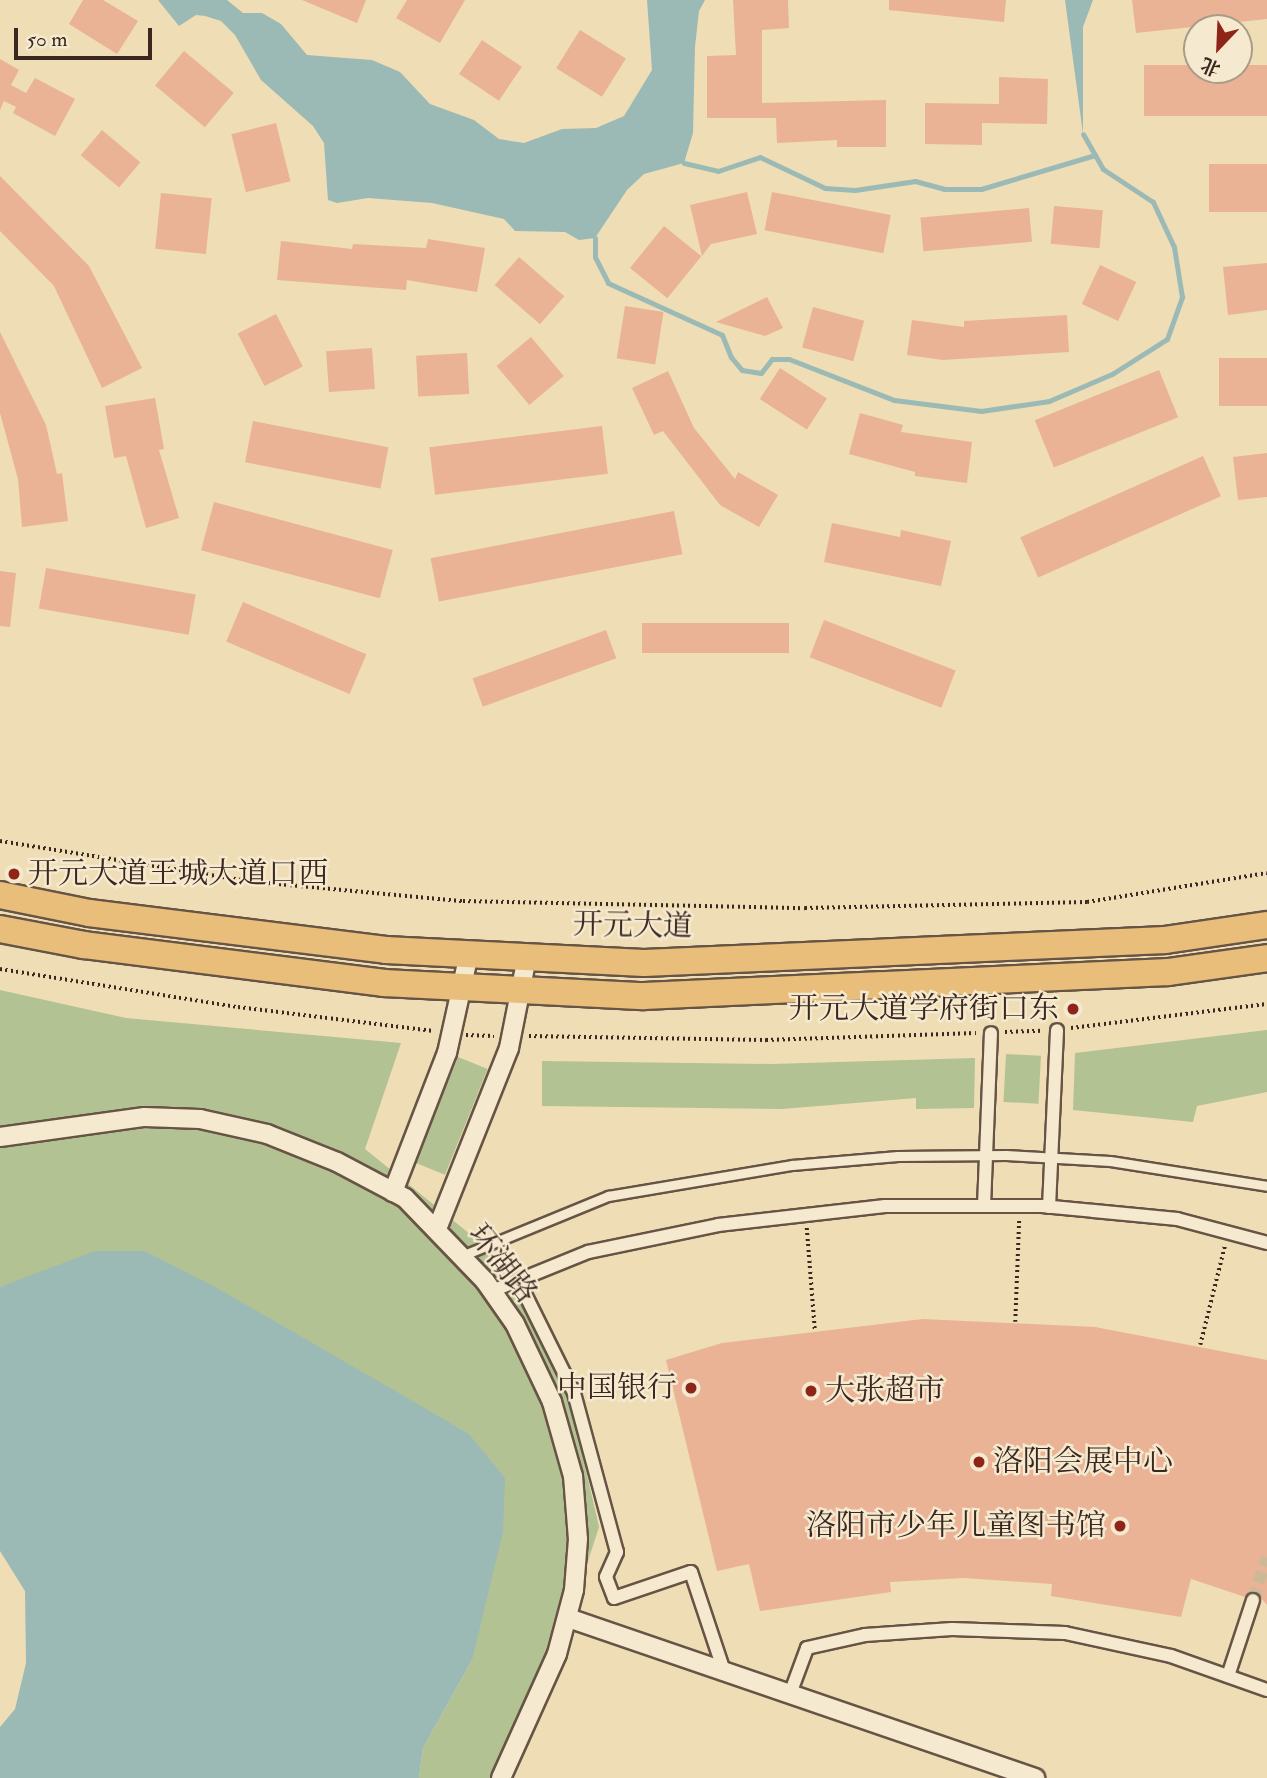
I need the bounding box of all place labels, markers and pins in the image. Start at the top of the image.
place label: 开元大道王城大道口西 [28,856,328,892]
marker: 开元大道王城大道口西 [6,866,22,882]
place label: 开元大道学府街口东 [789,991,1059,1027]
marker: 开元大道学府街口东 [1065,1001,1081,1017]
place label: 中国银行 [557,1370,677,1406]
place label: 大张超市 [825,1373,945,1409]
marker: 中国银行 [683,1380,699,1396]
marker: 大张超市 [803,1383,819,1399]
place label: 洛阳会展中心 [993,1444,1173,1480]
marker: 洛阳会展中心 [971,1454,987,1470]
place label: 洛阳市少年儿童图书馆 [806,1508,1106,1544]
marker: 洛阳市少年儿童图书馆 [1112,1518,1128,1534]

